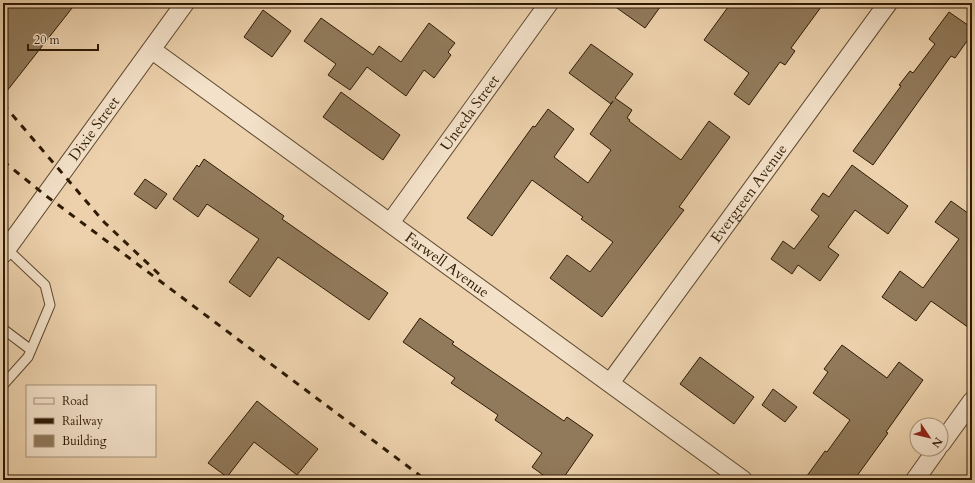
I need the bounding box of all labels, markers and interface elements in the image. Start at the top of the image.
scale bar [28,26,98,52]
text: 20 m [34,32,61,48]
street label: Uneeda Street [435,71,504,155]
street label: Dixie Street [64,92,124,165]
street label: Evergreen Avenue [706,140,792,247]
street label: Farwell Avenue [401,227,493,302]
legend [26,385,156,457]
text: Road [62,393,89,409]
text: Railway [62,413,104,429]
north arrow [909,417,949,457]
text: Building [62,433,107,449]
text: N [928,434,946,451]

